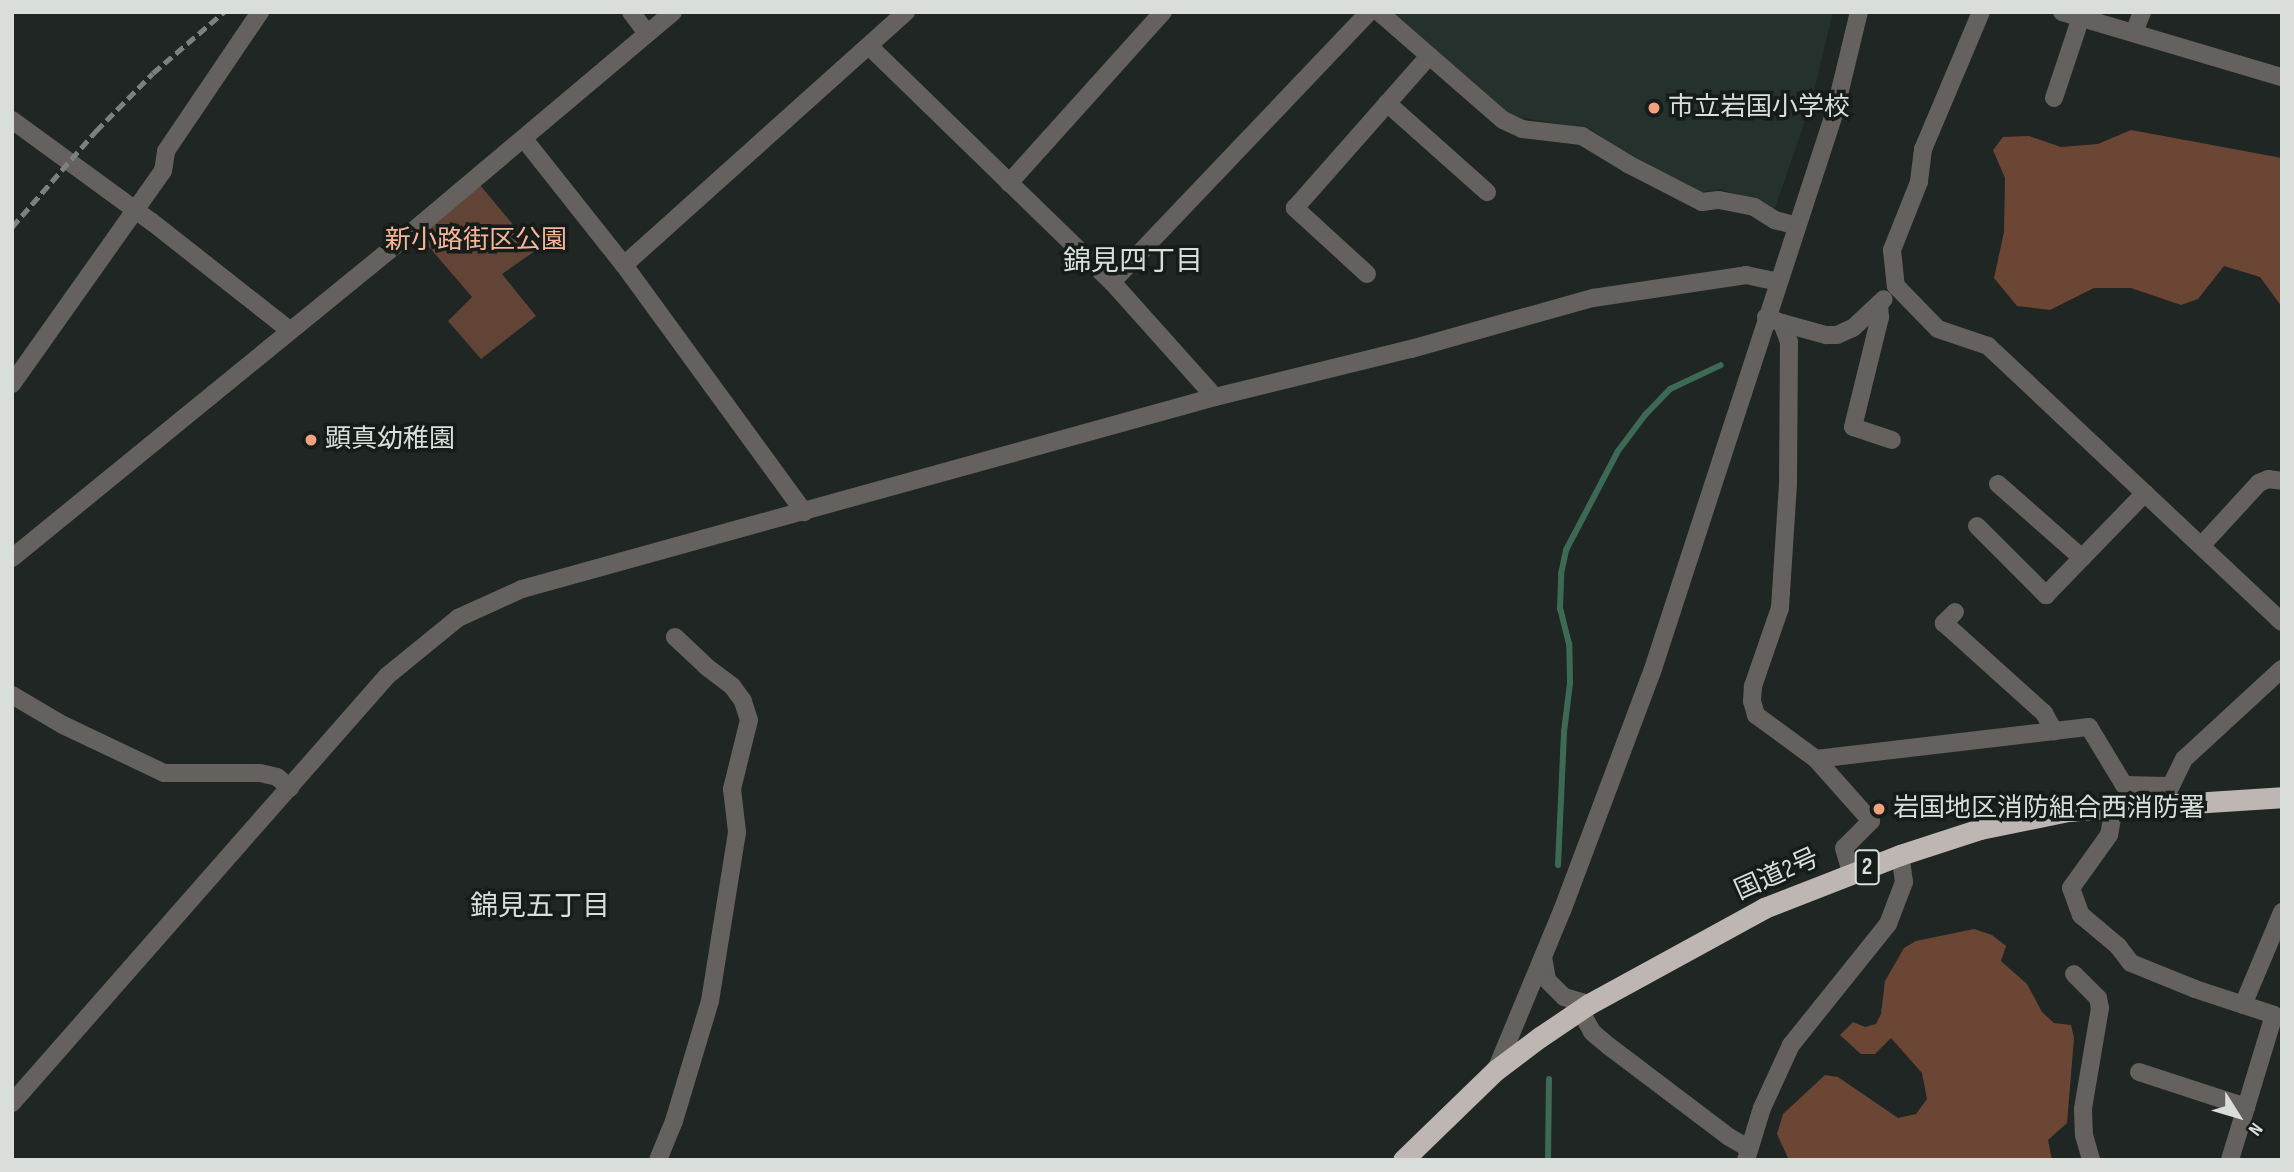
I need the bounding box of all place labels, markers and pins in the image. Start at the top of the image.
place label: 市立岩国小学校 [1668,92,1850,124]
marker: 市立岩国小学校 [1646,100,1662,116]
place label: 顕真幼稚園 [325,424,455,456]
marker: 顕真幼稚園 [303,432,319,448]
place label: 岩国地区消防組合西消防署 [1893,793,2205,825]
marker: 岩国地区消防組合西消防署 [1871,801,1887,817]

